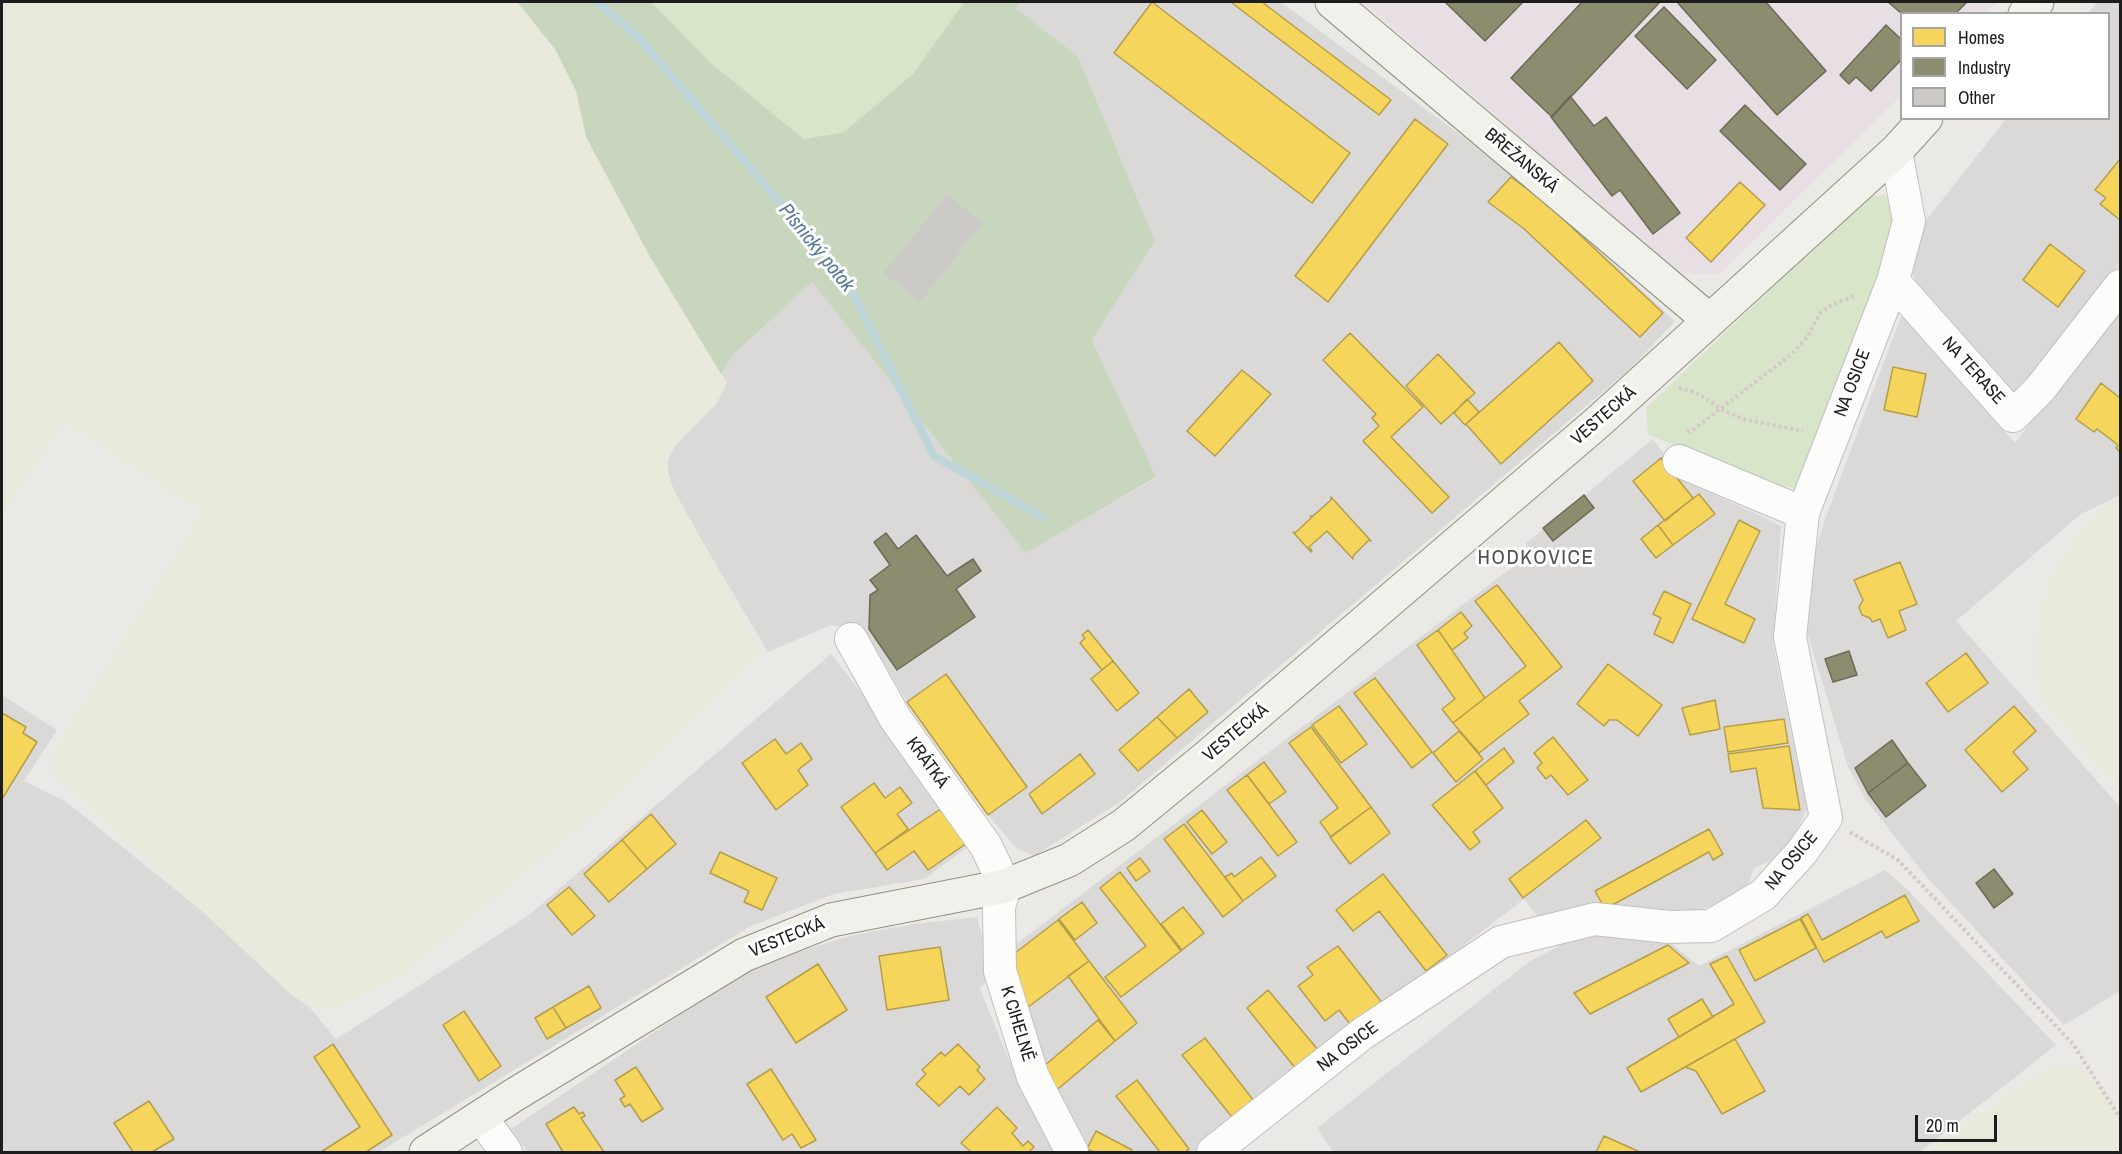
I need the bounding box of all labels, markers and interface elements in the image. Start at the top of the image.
legend [1900,12,2110,120]
text: Homes [1958,25,2005,50]
text: Industry [1958,55,2011,80]
text: Other [1958,85,1995,110]
street label: BŘEŽANSKÁ [1480,124,1562,198]
water label: Písnický potok [773,199,859,297]
street label: NA TERASE [1937,333,2009,409]
street label: NA OSICE [1830,346,1876,420]
street label: VESTECKÁ [1567,382,1641,450]
district label: HODKOVICE [1478,545,1594,571]
street label: VESTECKÁ [1199,699,1273,767]
street label: KRÁTKÁ [901,733,953,793]
street label: NA OSICE [1761,827,1823,895]
street label: VESTECKÁ [746,913,828,963]
street label: K CIHELNĚ [995,984,1039,1064]
street label: NA OSICE [1313,1017,1383,1077]
scale bar [1918,1103,2000,1141]
text: 20 m [1926,1113,1959,1138]

